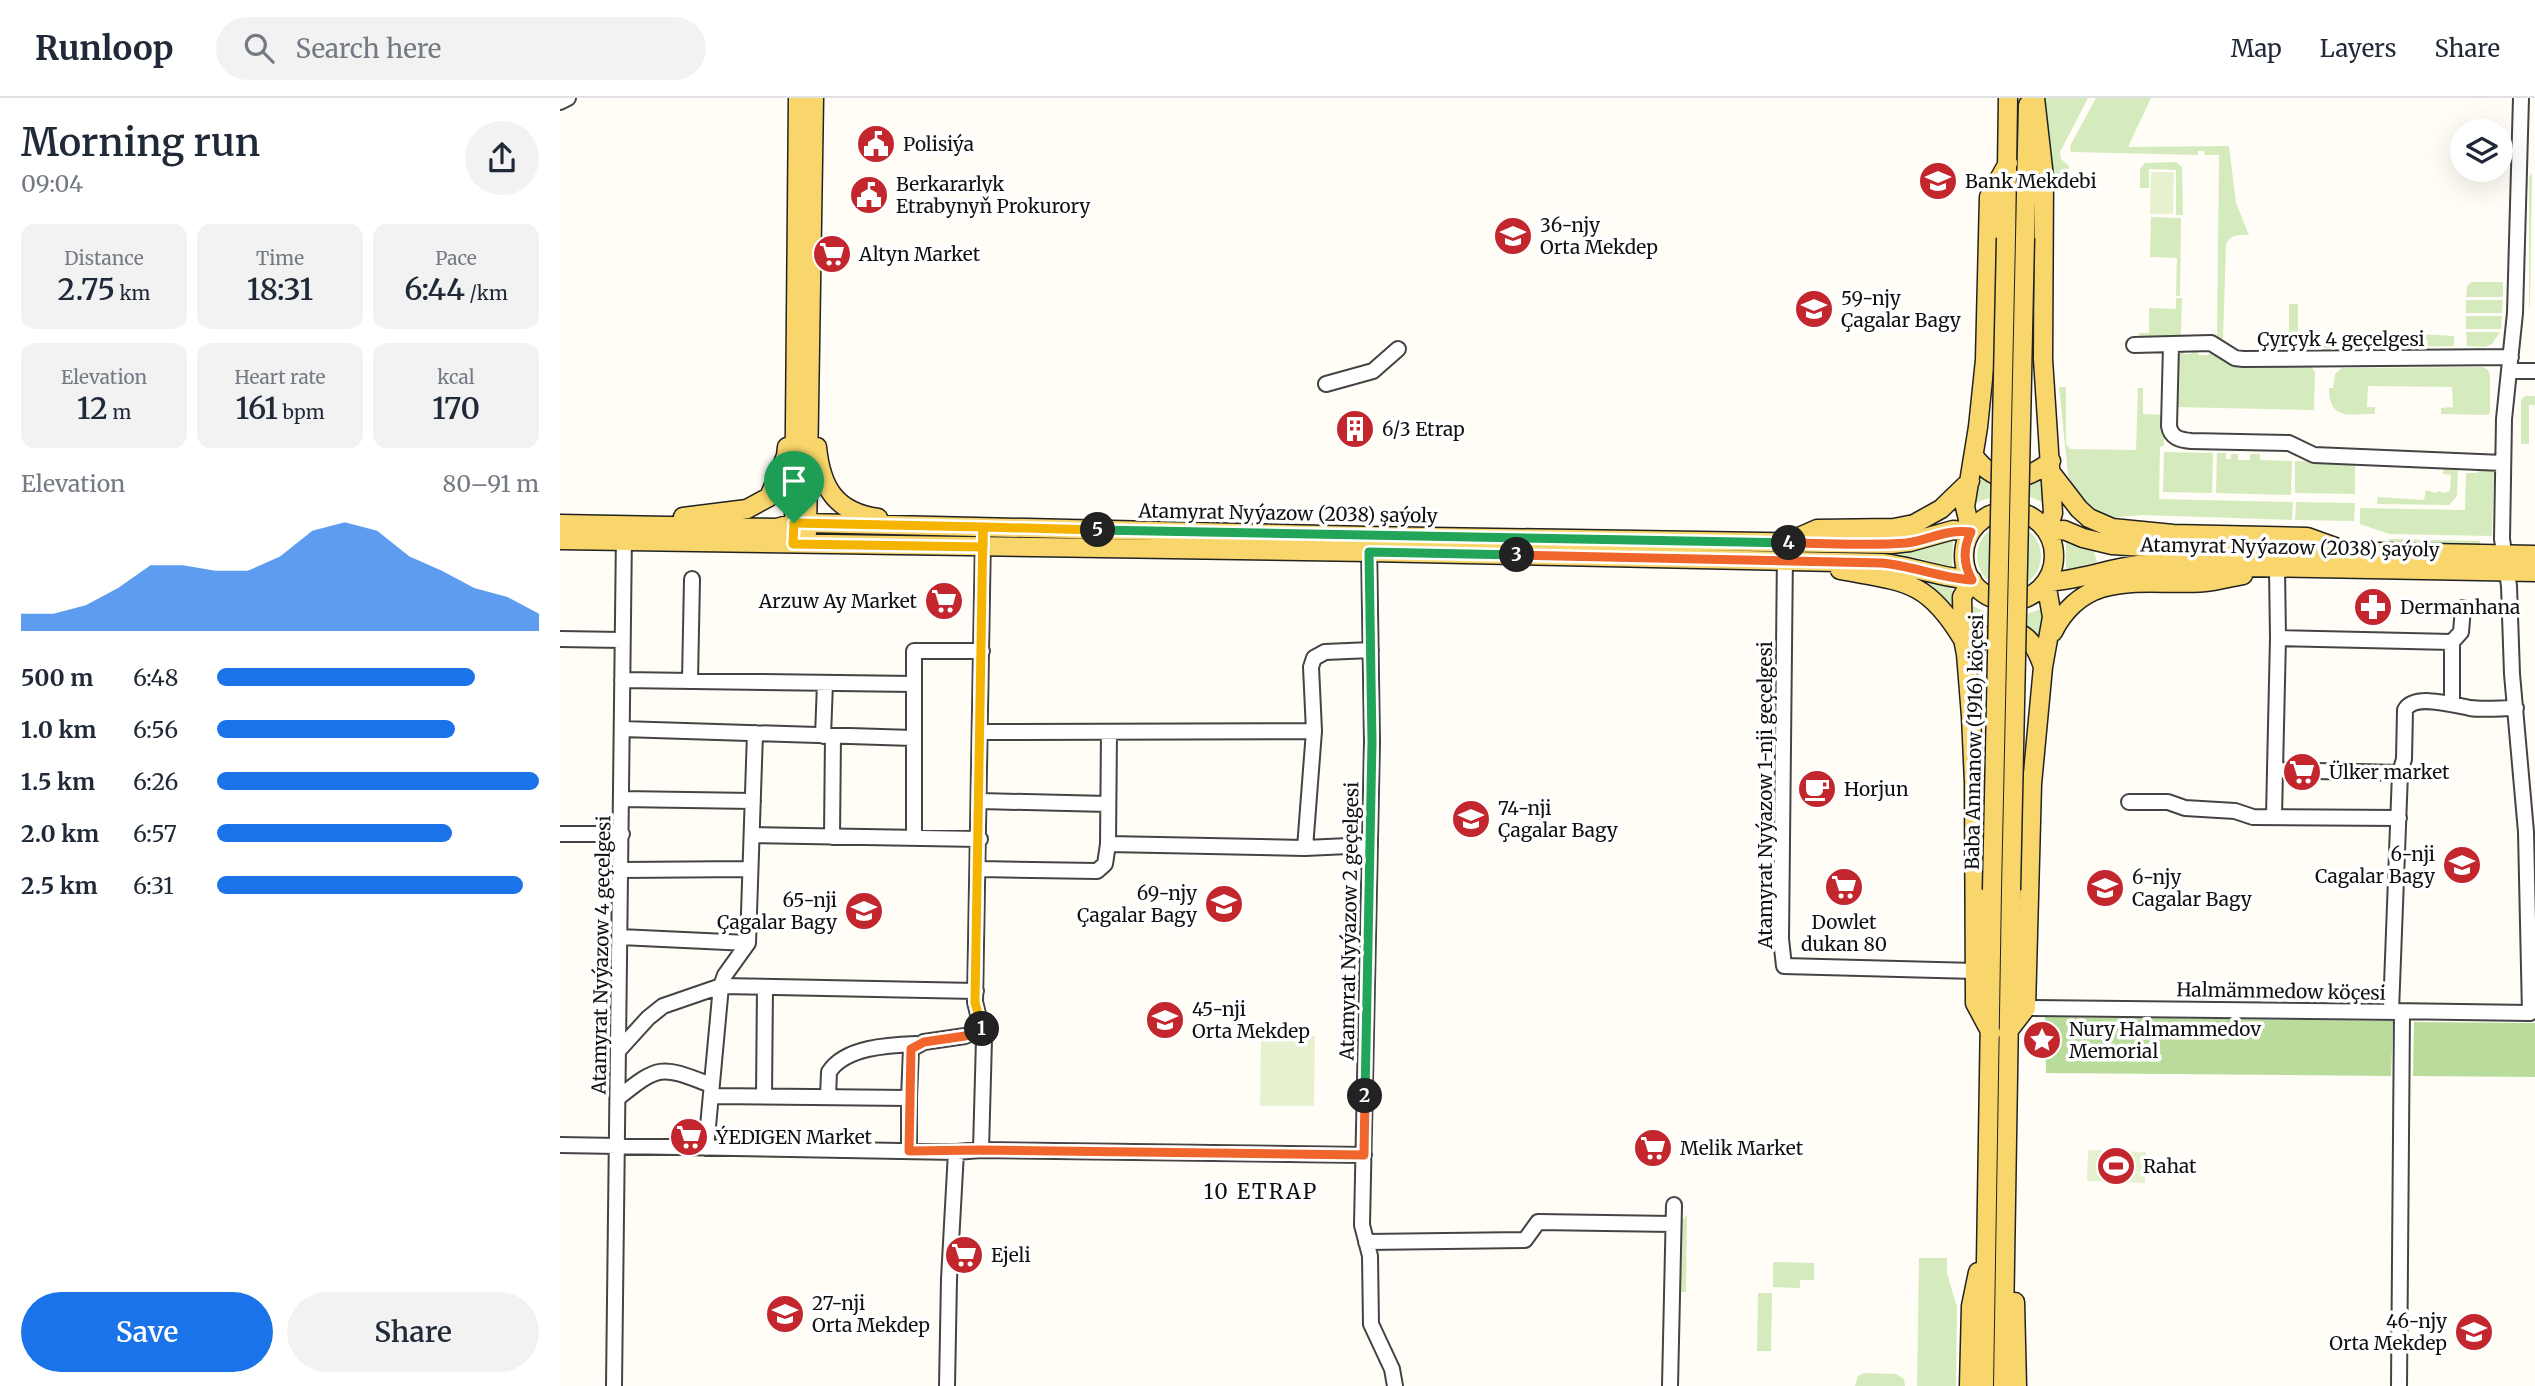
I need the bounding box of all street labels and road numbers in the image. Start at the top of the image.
street label: Çyrçyk 4 geçelgesi [2257,327,2425,351]
street label: Atamyrat Nyýazow (2038) şaýoly [1137,498,1438,528]
street label: Atamyrat Nyýazow (2038) şaýoly [2139,532,2440,562]
street label: Baba Annanow (1916) köçesi [1960,614,1988,870]
street label: Atamyrat Nyýazow 1-nji geçelgesi [1753,641,1777,950]
street label: Atamyrat Nyýazow 2 geçelgesi [1335,782,1363,1061]
street label: Atamyrat Nyýazow 4 geçelgesi [587,815,615,1096]
street label: Halmämmedow köçesi [2176,977,2386,1005]

